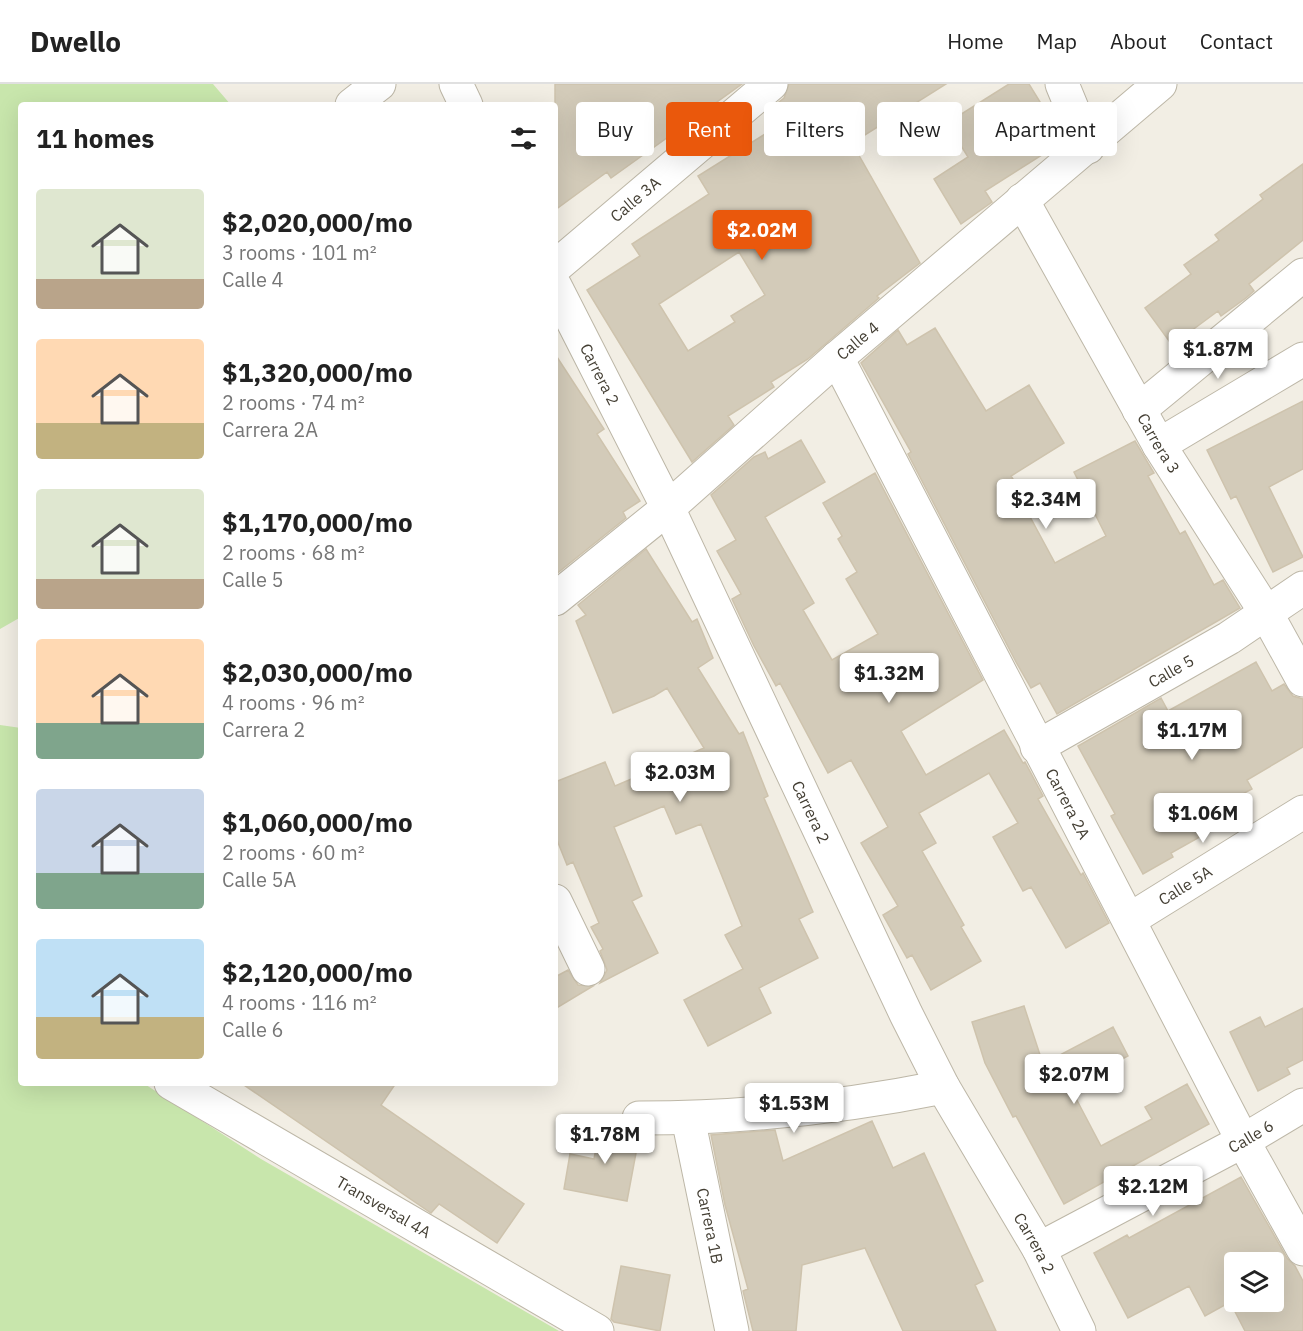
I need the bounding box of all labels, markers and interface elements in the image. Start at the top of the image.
text: Dwello [30,23,121,60]
text: Home [947,27,1004,55]
text: Map [1037,27,1077,55]
text: About [1110,27,1167,55]
text: Contact [1200,27,1273,55]
chip: Buy [576,102,654,156]
chip: Rent [666,102,752,156]
chip: Filters [764,102,865,156]
chip: New [877,102,962,156]
chip: Apartment [974,102,1117,156]
text: 11 homes [36,121,154,155]
icon: filters [507,122,540,155]
street label: Calle 3A [606,172,664,226]
text: $2,020,000/mo [222,205,413,239]
pin: $2.02M [713,210,811,261]
icon: home [84,213,156,285]
text: $2.02M [727,216,797,243]
text: 3 rooms · 101 m² [222,239,377,266]
text: Calle 4 [222,266,284,293]
street label: Calle 4 [832,317,883,364]
pin: $1.87M [1169,329,1267,380]
text: $1.87M [1183,335,1253,362]
street label: Carrera 2 [576,340,624,408]
text: $1,320,000/mo [222,355,413,389]
icon: home [84,363,156,435]
text: 2 rooms · 74 m² [222,389,365,416]
street label: Carrera 3 [1133,410,1184,477]
text: Carrera 2A [222,416,318,443]
pin: $2.34M [997,479,1095,530]
text: $2.34M [1011,485,1081,512]
text: $1,170,000/mo [222,505,413,539]
icon: home [84,513,156,585]
text: 2 rooms · 68 m² [222,539,365,566]
text: Calle 5 [222,566,284,593]
street label: Calle 5 [1145,650,1197,692]
pin: $1.32M [840,653,938,704]
text: $2,030,000/mo [222,655,413,689]
text: $1.32M [854,659,924,686]
icon: home [84,663,156,735]
text: 4 rooms · 96 m² [222,689,365,716]
pin: $1.17M [1143,710,1241,761]
text: Carrera 2 [222,716,305,743]
text: $1.17M [1157,716,1227,743]
pin: $2.03M [631,752,729,803]
text: $2.03M [645,758,715,785]
street label: Carrera 2A [1041,765,1095,842]
street label: Carrera 2 [788,778,834,846]
pin: $1.06M [1154,793,1252,844]
text: $1.06M [1168,799,1238,826]
text: $1,060,000/mo [222,805,413,839]
icon: home [84,813,156,885]
text: 2 rooms · 60 m² [222,839,365,866]
street label: Calle 5A [1154,861,1216,909]
text: Calle 5A [222,866,296,893]
text: $2,120,000/mo [222,955,413,989]
icon: home [84,963,156,1035]
text: 4 rooms · 116 m² [222,989,377,1016]
text: Calle 6 [222,1016,284,1043]
pin: $2.07M [1025,1054,1123,1105]
text: $2.07M [1039,1060,1109,1087]
pin: $1.53M [745,1083,843,1134]
text: $1.53M [759,1089,829,1116]
pin: $1.78M [556,1114,654,1165]
street label: Calle 6 [1225,1115,1277,1157]
text: $1.78M [570,1120,640,1147]
pin: $2.12M [1104,1166,1202,1217]
street label: Transversal 4A [333,1171,435,1242]
text: $2.12M [1118,1172,1188,1199]
street label: Carrera 1B [693,1186,728,1266]
street label: Carrera 2 [1010,1209,1059,1277]
map controls [1224,1252,1284,1312]
button: layers [1224,1252,1284,1312]

